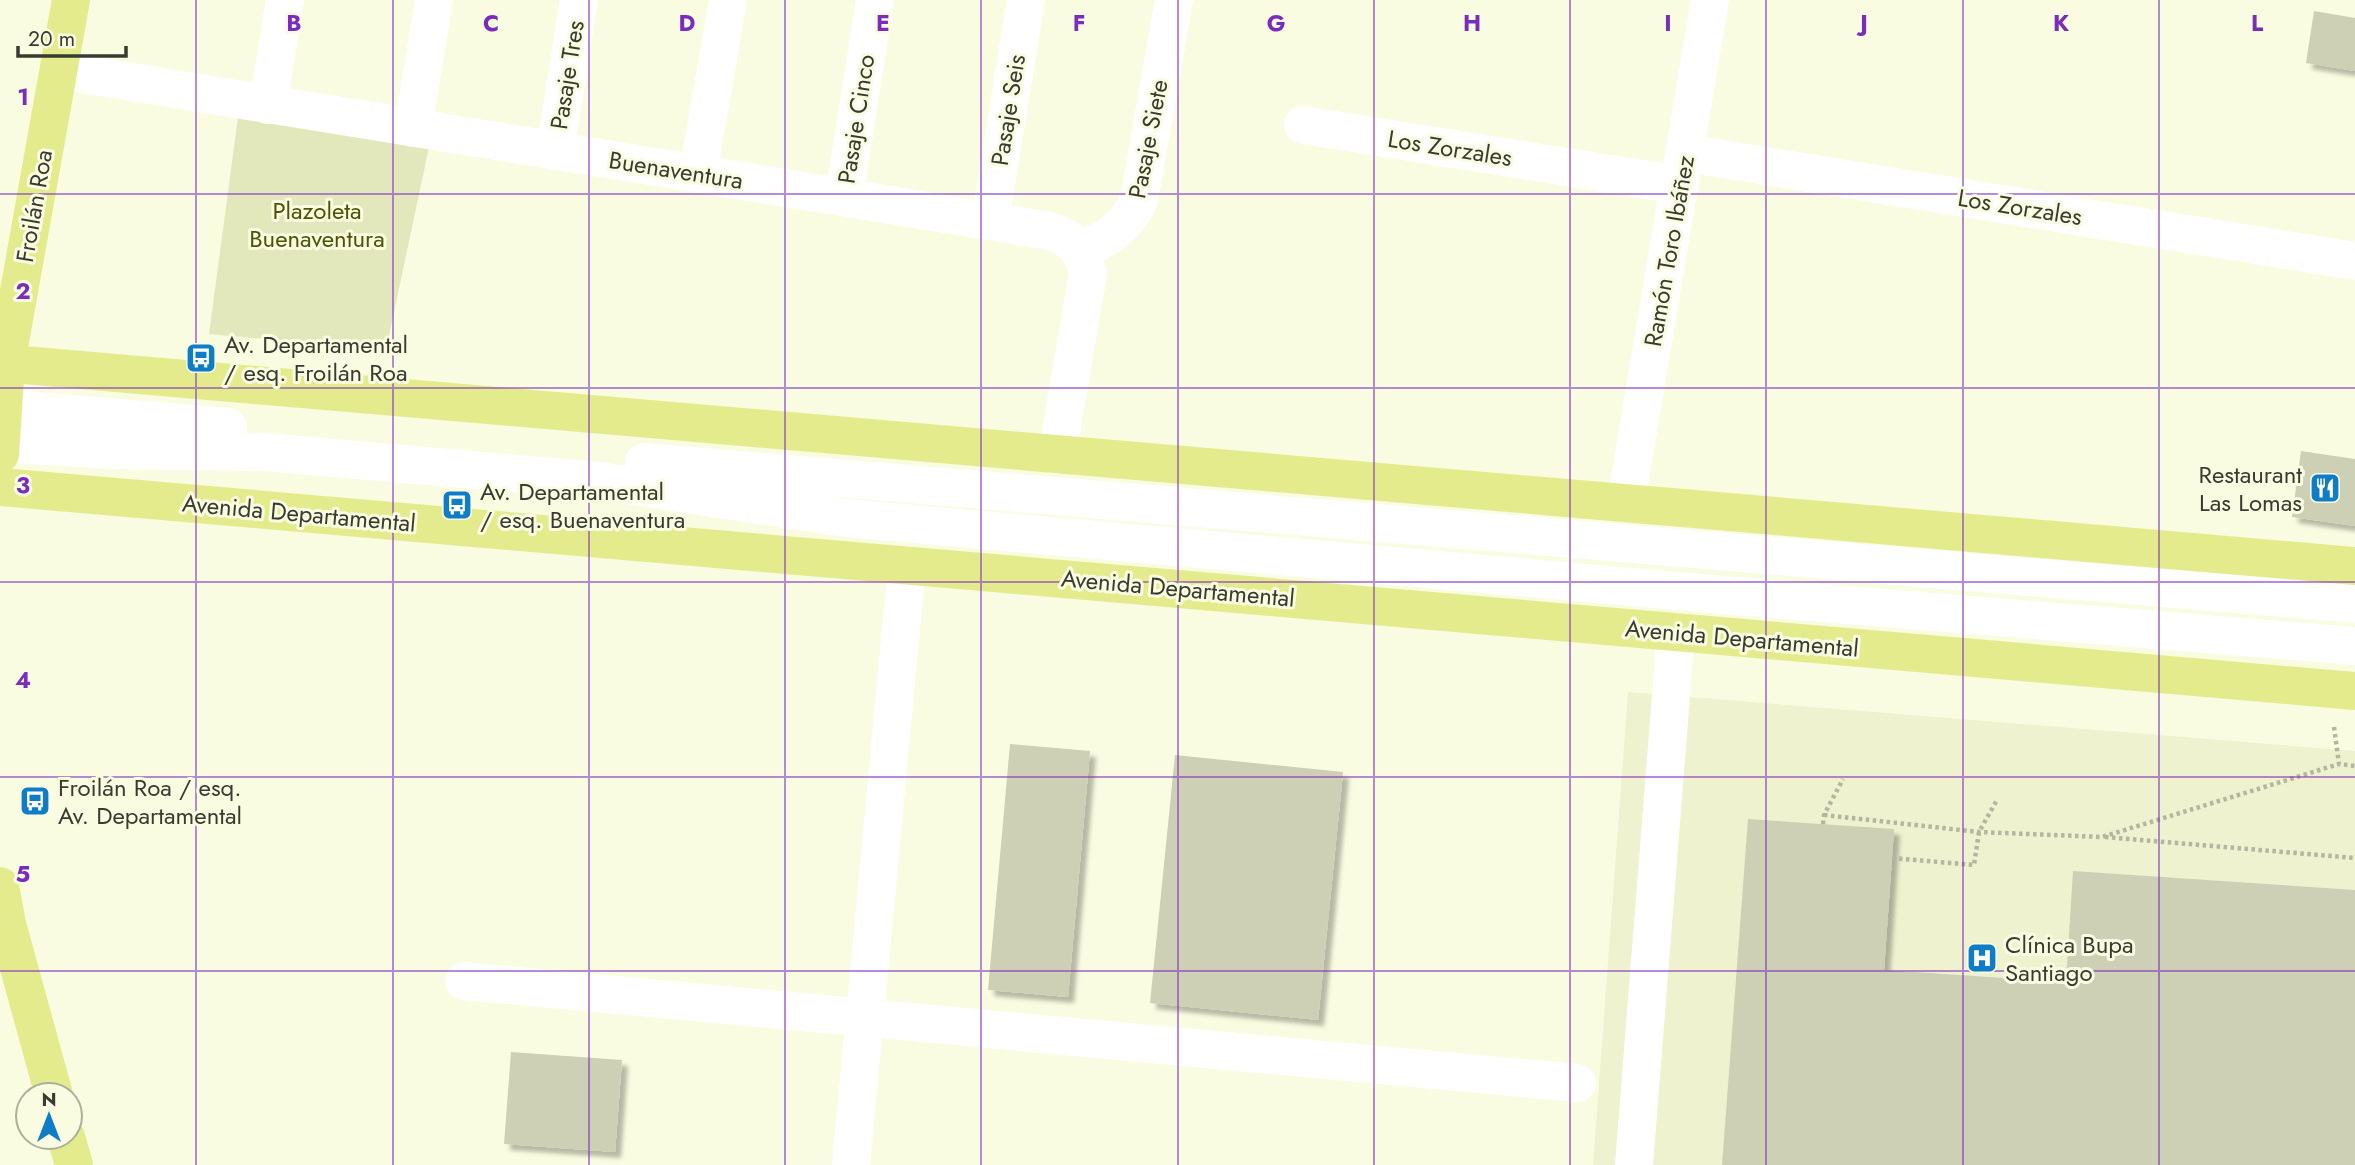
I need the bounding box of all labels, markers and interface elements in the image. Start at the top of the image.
text: B [286,6,302,40]
text: C [483,6,499,40]
text: D [679,6,696,40]
text: E [876,6,890,40]
text: F [1073,6,1085,40]
text: G [1267,6,1285,40]
text: H [1463,6,1481,40]
text: I [1664,6,1672,40]
text: J [1856,6,1868,40]
text: K [2053,6,2070,40]
text: L [2251,6,2264,40]
scale bar [18,14,126,58]
street label: Pasaje Tres [541,18,593,132]
text: 20 m [28,24,75,54]
street label: Pasaje Cinco [828,52,884,186]
street label: Pasaje Seis [982,52,1034,168]
street label: Pasaje Siete [1119,76,1177,202]
text: 1 [17,80,29,114]
street label: Los Zorzales [1385,121,1515,175]
street label: Buenaventura [606,142,746,198]
street label: Froilán Roa [7,147,61,265]
street label: Ramón Toro Ibáñez [1635,153,1703,349]
street label: Los Zorzales [1955,180,2085,234]
park label: Plazoleta Buenaventura [249,193,385,256]
text: 2 [15,274,31,308]
place label: Av. Departamental / esq. Froilán Roa [224,327,408,390]
bus stop icon: Av. Departamental / esq. Froilán Roa [184,341,218,375]
place label: Restaurant Las Lomas [2198,457,2302,520]
text: 3 [16,468,30,502]
restaurant icon: Restaurant Las Lomas [2308,471,2342,505]
place label: Av. Departamental / esq. Buenaventura [480,474,685,537]
street label: Avenida Departamental [181,485,417,541]
bus stop icon: Av. Departamental / esq. Buenaventura [440,488,474,522]
street label: Avenida Departamental [1060,560,1296,616]
street label: Avenida Departamental [1624,610,1860,666]
text: 4 [15,663,31,697]
place label: Froilán Roa / esq. Av. Departamental [58,770,242,833]
bus stop icon: Froilán Roa / esq. Av. Departamental [18,784,52,818]
text: 5 [16,857,30,891]
place label: Clínica Bupa Santiago [2005,927,2133,990]
hospital icon: Clínica Bupa Santiago [1965,941,1999,975]
north arrow [14,1081,84,1151]
text: N [41,1086,57,1113]

